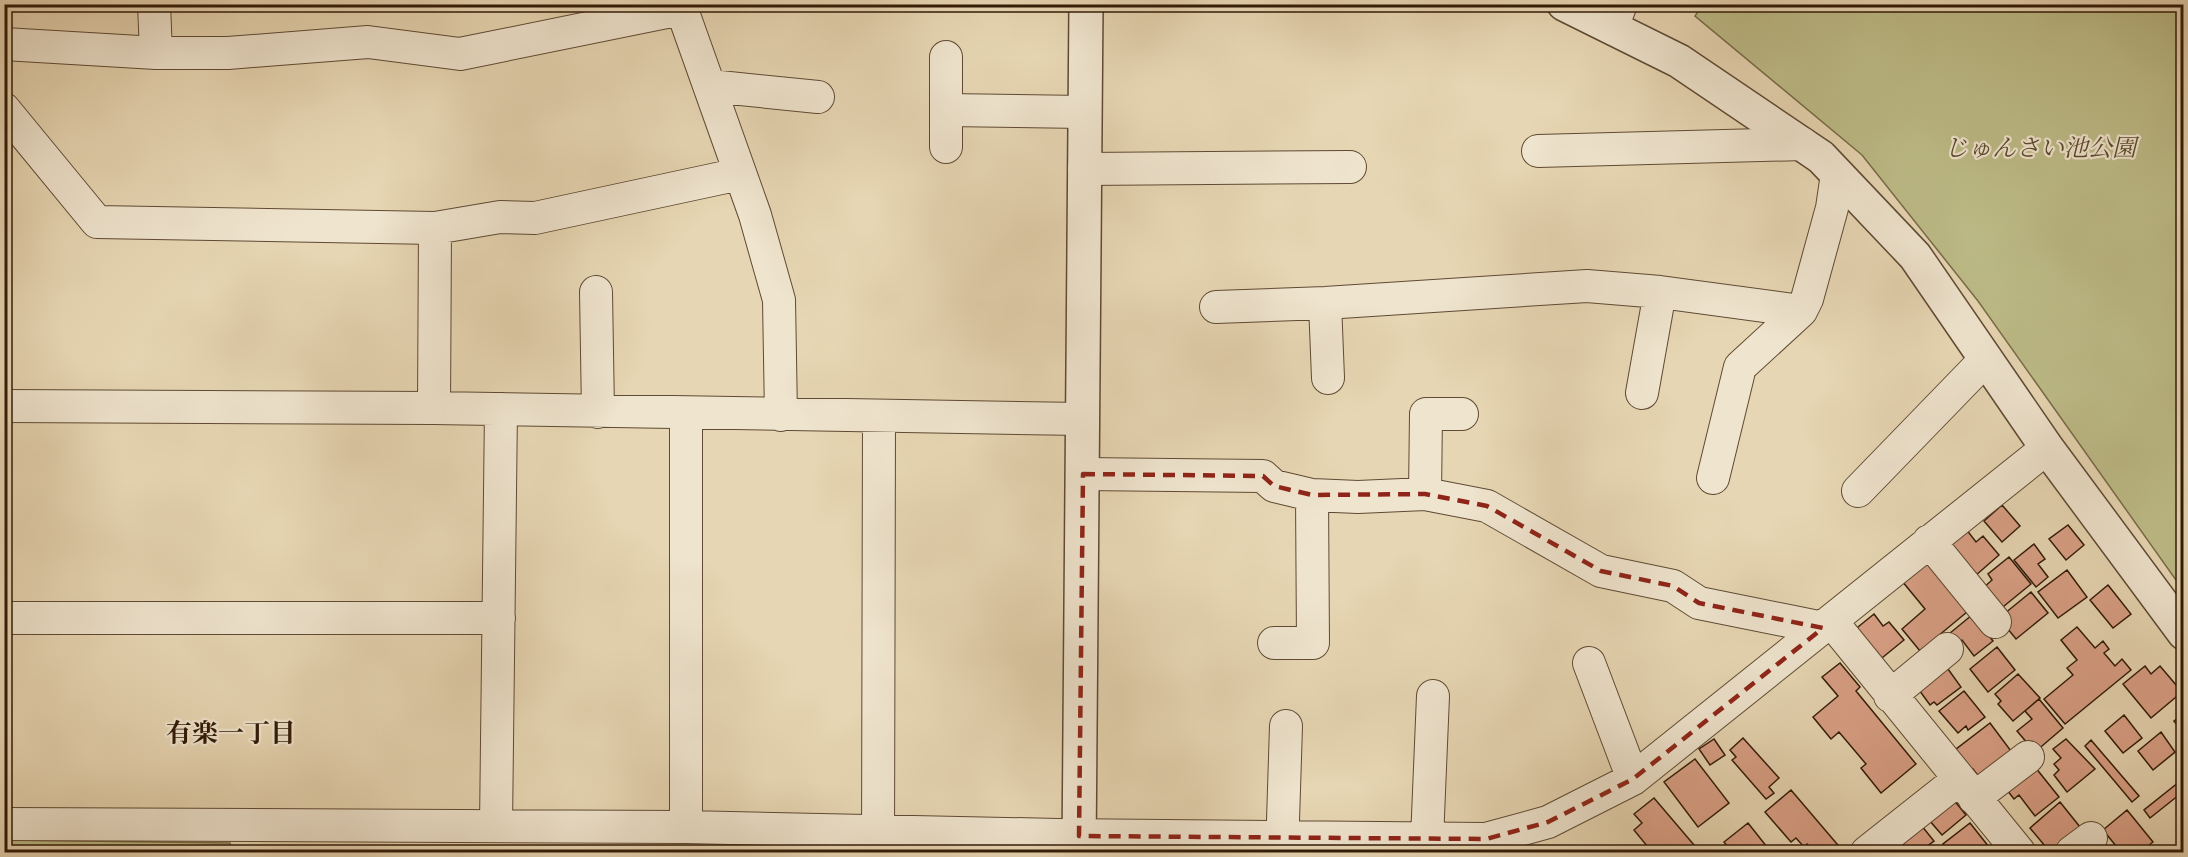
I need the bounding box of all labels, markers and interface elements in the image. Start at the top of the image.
park label: じゅんさい池公園 [1944,136,2140,162]
district label: 有楽一丁目 [166,719,296,748]

